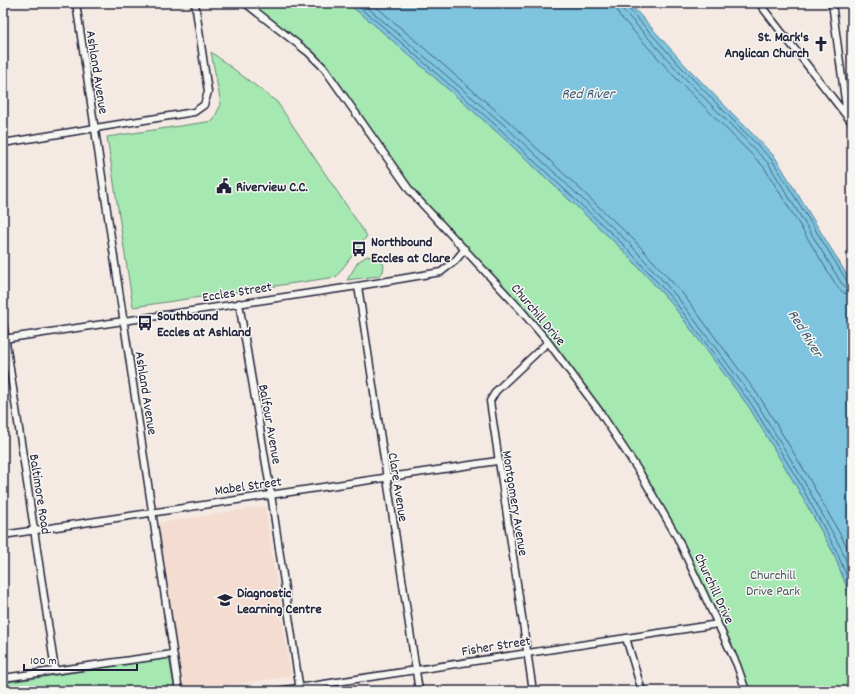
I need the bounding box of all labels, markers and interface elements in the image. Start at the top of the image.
place label: St. Mark's Anglican Church [724,28,810,64]
street label: Ashland Avenue [80,29,113,116]
church icon: St. Mark's Anglican Church [812,35,830,53]
water label: Red River [562,84,616,106]
public building icon: Riverview C.C. [215,177,233,195]
place label: Riverview C.C. [236,178,308,198]
place label: Northbound Eccles at Clare [371,233,450,269]
bus stop icon: Northbound Eccles at Clare [350,240,368,258]
street label: Eccles Street [201,278,274,308]
street label: Churchill Drive [505,280,570,351]
water label: Red River [781,306,828,364]
place label: Southbound Eccles at Ashland [157,307,251,343]
bus stop icon: Southbound Eccles at Ashland [136,314,154,332]
street label: Ashland Avenue [129,350,162,437]
street label: Balfour Avenue [252,383,286,466]
street label: Montgomery Avenue [496,449,532,558]
street label: Clare Avenue [382,451,412,523]
street label: Baltimore Road [23,453,55,536]
street label: Mabel Street [213,472,283,502]
street label: Churchill Drive [688,550,738,628]
park label: Churchill Drive Park [746,566,800,602]
place label: Diagnostic Learning Centre [237,584,322,620]
school or university icon: Diagnostic Learning Centre [216,591,234,609]
street label: Fisher Street [460,632,532,662]
scale bar [24,646,137,672]
text: 100 m [30,653,57,670]

